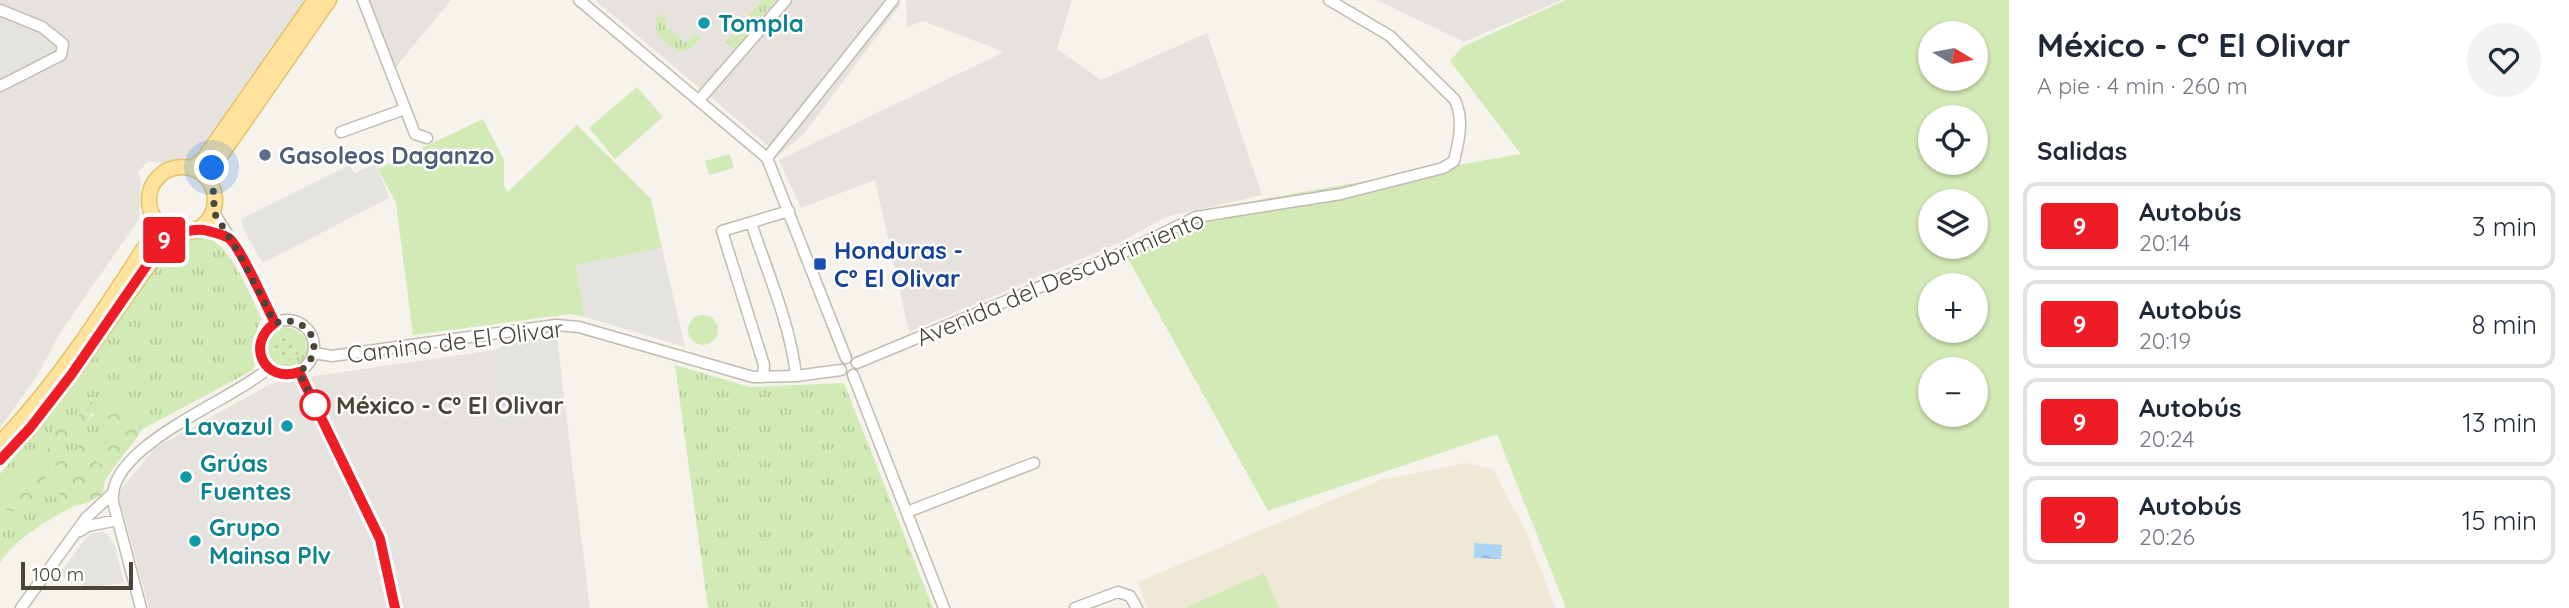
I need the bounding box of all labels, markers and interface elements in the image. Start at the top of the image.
place label: Tompla [718,8,804,38]
marker: Tompla [696,15,712,31]
north arrow [1918,21,1988,91]
map controls [1918,21,1988,427]
button: heart [2467,23,2541,97]
text: México - Cº El Olivar [2037,24,2350,65]
text: A pie · 4 min · 260 m [2037,71,2248,100]
button: locate [1918,105,1988,175]
text: Salidas [2037,134,2127,167]
place label: Gasoleos Daganzo [279,140,494,170]
marker: Gasoleos Daganzo [257,147,273,163]
your location [194,150,229,185]
button: layers [1918,189,1988,259]
text: Autobús [2139,195,2241,228]
street label: Avenida del Descubrimiento [911,204,1209,352]
text: 3 min [2472,210,2537,243]
text: 9 [2073,211,2086,241]
line badge: 9 [141,217,187,263]
text: 9 [157,225,171,255]
text: 20:14 [2139,228,2190,257]
place label: Honduras - Cº El Olivar [834,235,963,293]
marker: Honduras - Cº El Olivar [812,256,828,272]
button: + [1918,273,1988,343]
text: Autobús [2139,293,2241,326]
text: 8 min [2472,308,2537,341]
text: 9 [2073,309,2086,339]
street label: Camino de El Olivar [345,313,565,369]
text: 20:19 [2139,326,2191,355]
button: − [1918,357,1988,427]
marker: México - Cº El Olivar [300,390,330,420]
place label: México - Cº El Olivar [336,390,564,420]
text: Autobús [2139,391,2241,424]
text: 13 min [2462,406,2537,439]
text: 9 [2073,407,2086,437]
place label: Lavazul [184,411,273,441]
marker: Lavazul [279,418,295,434]
text: 20:24 [2139,424,2194,453]
place label: Grúas Fuentes [200,448,291,506]
marker: Grúas Fuentes [178,469,194,485]
text: Autobús [2139,489,2241,522]
text: 15 min [2462,504,2537,537]
text: 9 [2073,505,2086,535]
place label: Grupo Mainsa Plv [209,512,331,570]
text: 20:26 [2139,522,2195,551]
marker: Grupo Mainsa Plv [187,533,203,549]
scale bar [21,559,133,591]
text: 100 m [32,562,84,586]

